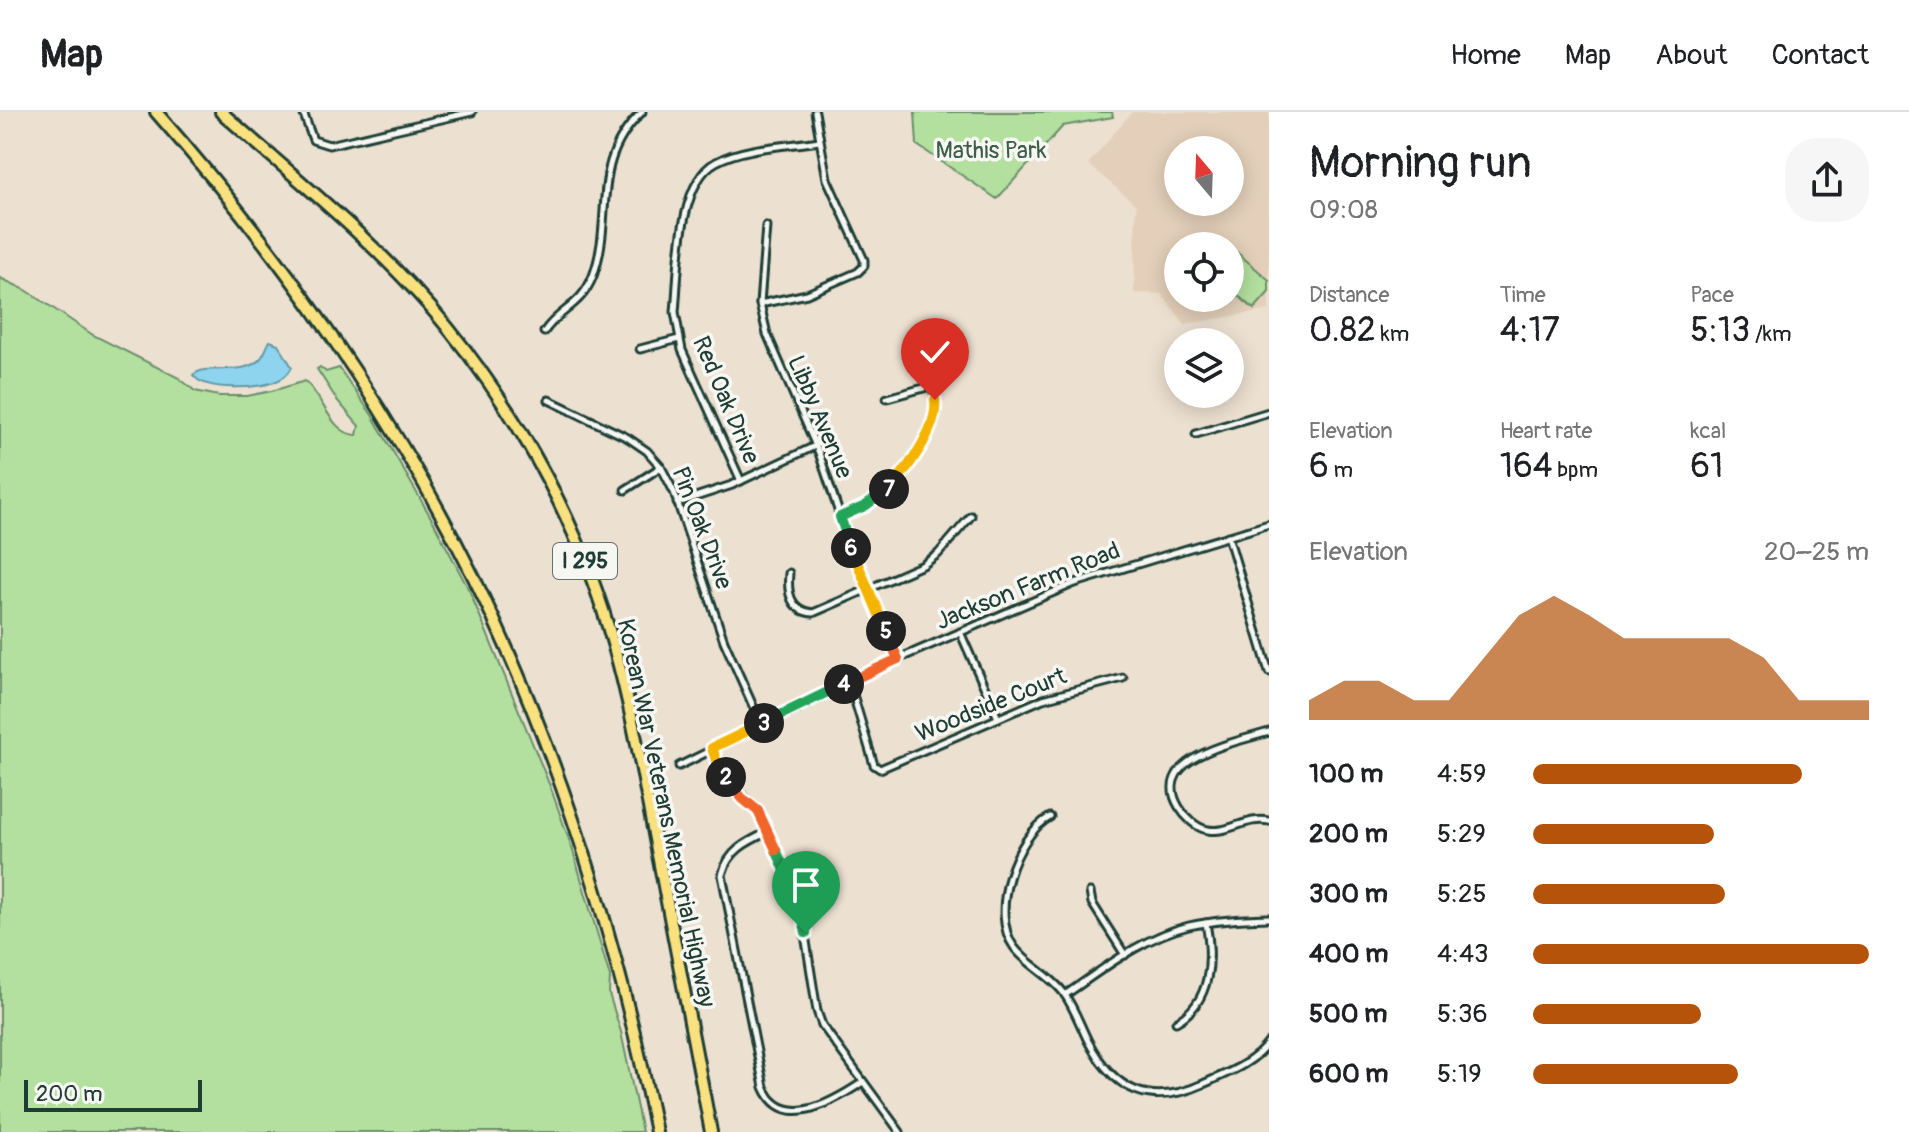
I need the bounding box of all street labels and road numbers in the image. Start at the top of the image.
street label: Red Oak Drive [686,332,766,468]
street label: Libby Avenue [781,351,859,483]
street label: Pin Oak Drive [665,463,739,594]
street label: Jackson Farm Road [932,536,1124,636]
road number: I 295 [553,543,617,579]
street label: Korean War Veterans Memorial Highway [611,616,721,1010]
street label: Woodside Court [911,661,1071,748]

